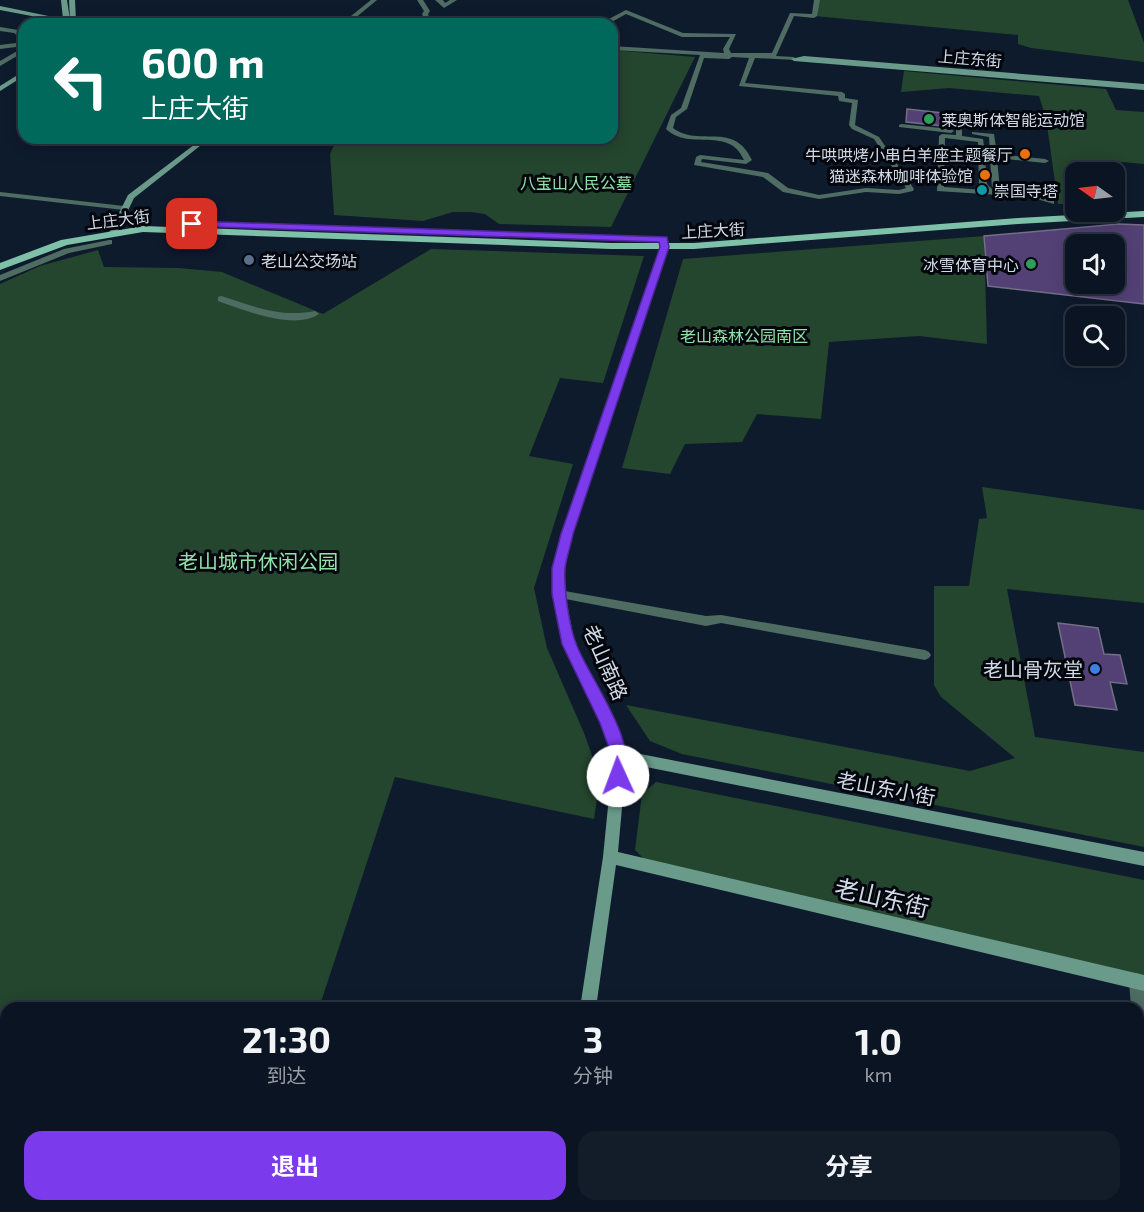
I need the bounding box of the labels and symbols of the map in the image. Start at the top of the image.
street label: 上庄东街 [937,46,1003,70]
place label: 莱奥斯体智能运动馆 [941,110,1085,129]
marker: 莱奥斯体智能运动馆 [922,112,936,126]
place label: 牛哄哄烤小串白羊座主题餐厅 [805,145,1013,164]
marker: 牛哄哄烤小串白羊座主题餐厅 [1018,147,1032,161]
north arrow [1065,162,1125,222]
place label: 猫迷森林咖啡体验馆 [829,166,973,185]
marker: 猫迷森林咖啡体验馆 [978,168,992,182]
park label: 八宝山人民公墓 [520,173,632,192]
place label: 崇国寺塔 [994,181,1058,200]
marker: 崇国寺塔 [975,183,989,197]
pin [166,198,217,249]
street label: 上庄大街 [85,206,151,232]
street label: 上庄大街 [681,219,745,241]
place label: 老山公交场站 [261,251,357,270]
marker: 老山公交场站 [242,253,256,267]
place label: 冰雪体育中心 [923,255,1019,274]
marker: 冰雪体育中心 [1024,257,1038,271]
park label: 老山森林公园南区 [680,326,808,345]
park label: 老山城市休闲公园 [178,549,338,573]
street label: 老山南路 [579,621,633,703]
place label: 老山骨灰堂 [983,657,1083,681]
marker: 老山骨灰堂 [1088,662,1102,676]
position arrow [586,744,650,808]
street label: 老山东小街 [835,767,937,809]
street label: 老山东街 [832,872,932,922]

